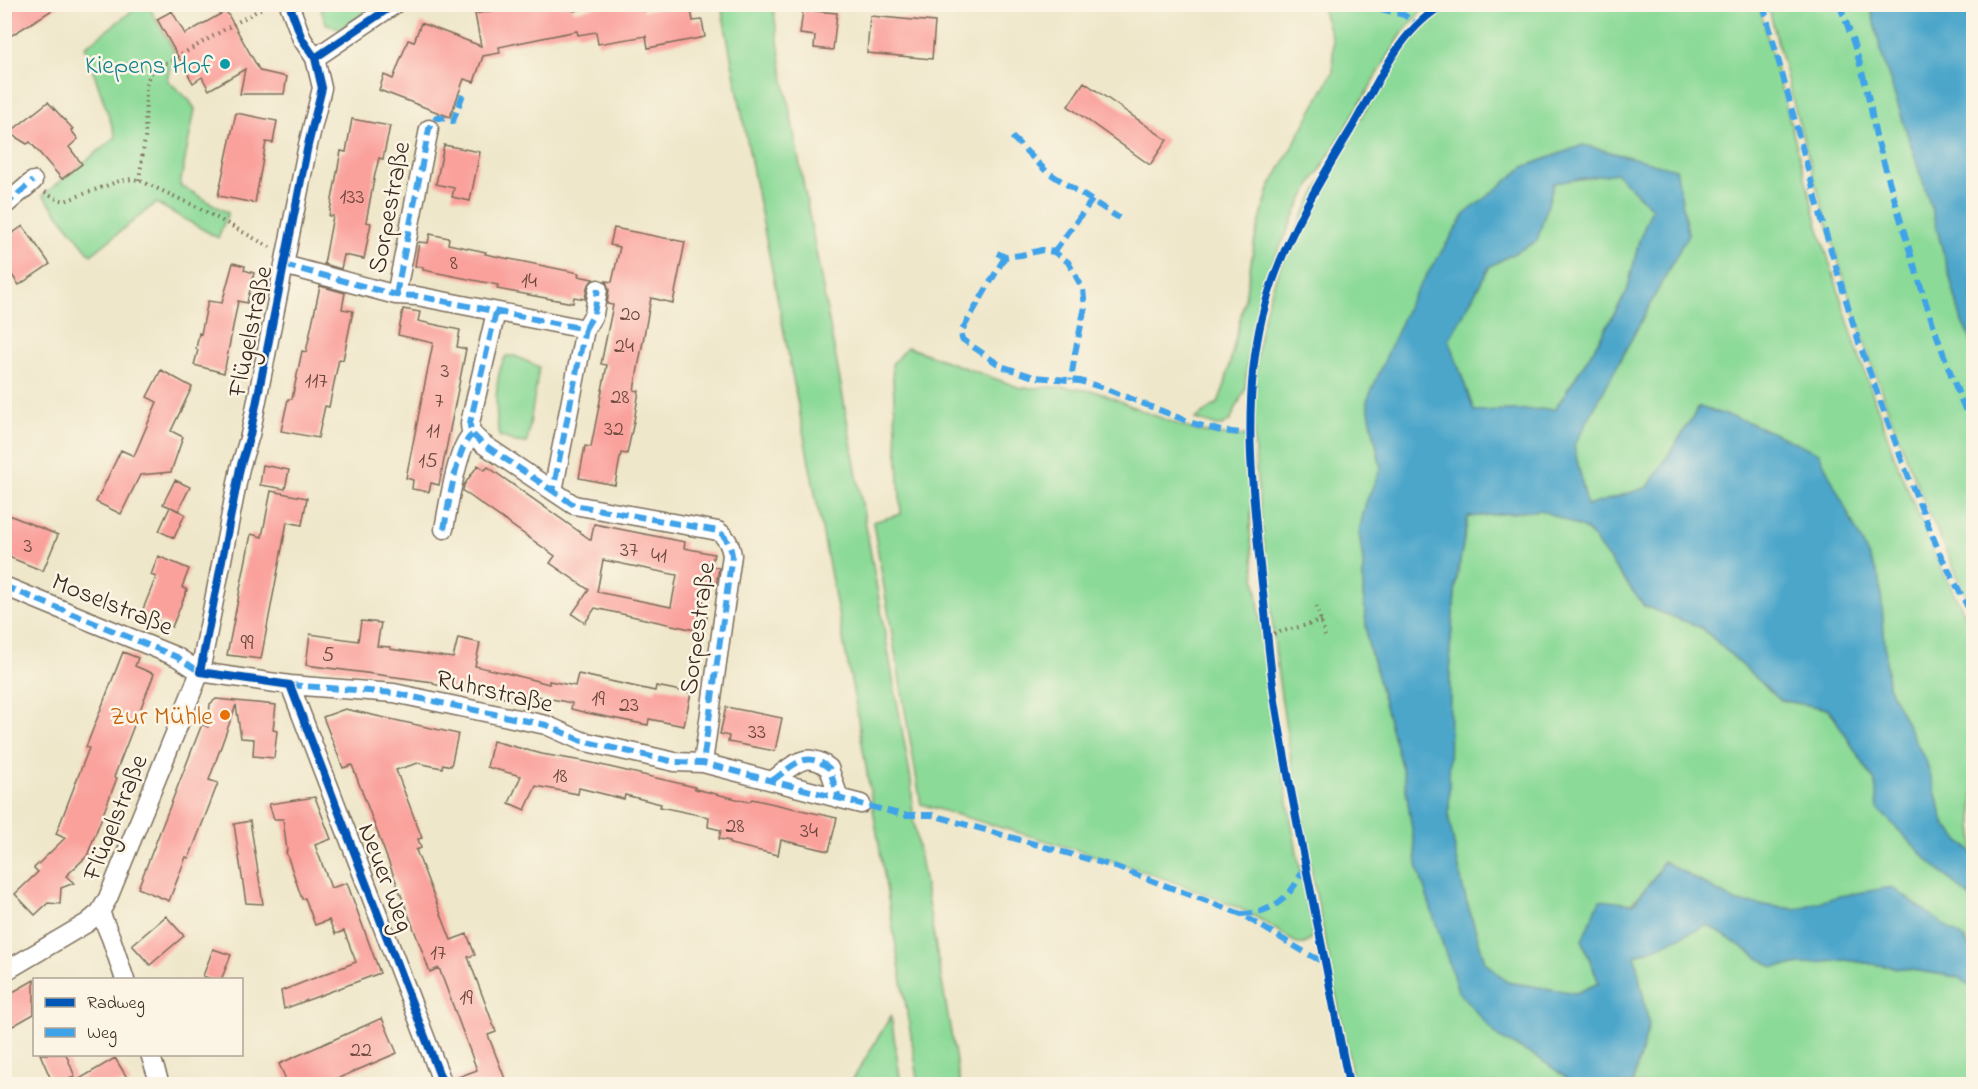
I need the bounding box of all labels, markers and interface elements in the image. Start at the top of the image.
place label: Kiepens Hof [85,48,214,86]
marker: Kiepens Hof [218,57,232,71]
street label: Sorpestraße [360,138,422,277]
house number: 133 [339,182,365,214]
house number: 8 [450,248,458,280]
street label: Flügelstraße [219,262,284,402]
house number: 14 [521,266,537,298]
house number: 20 [620,299,640,331]
house number: 24 [614,331,634,363]
house number: 3 [440,356,450,388]
house number: 117 [304,366,328,398]
house number: 28 [610,382,630,414]
house number: 7 [434,386,444,418]
house number: 32 [604,414,624,446]
house number: 11 [426,416,440,448]
house number: 15 [418,446,438,478]
house number: 3 [23,531,33,563]
house number: 37 [620,535,638,567]
house number: 41 [651,541,667,573]
street label: Sorpestraße [671,559,727,697]
street label: Moselstraße [45,564,179,647]
house number: 99 [240,628,254,660]
house number: 5 [322,640,334,672]
street label: Ruhrstraße [432,661,557,725]
house number: 19 [591,684,605,716]
house number: 23 [619,690,639,722]
place label: Zur Mühle [110,699,213,737]
marker: Zur Mühle [218,708,232,722]
house number: 33 [748,717,766,749]
street label: Flügelstraße [74,749,159,888]
house number: 18 [552,761,568,793]
house number: 28 [725,811,745,843]
house number: 34 [800,816,818,848]
street label: Neuer Weg [346,818,422,938]
house number: 17 [430,938,446,970]
legend [33,978,243,1056]
house number: 19 [459,983,473,1015]
text: Radweg [87,991,145,1018]
text: Weg [87,1021,117,1048]
house number: 22 [350,1035,372,1067]

